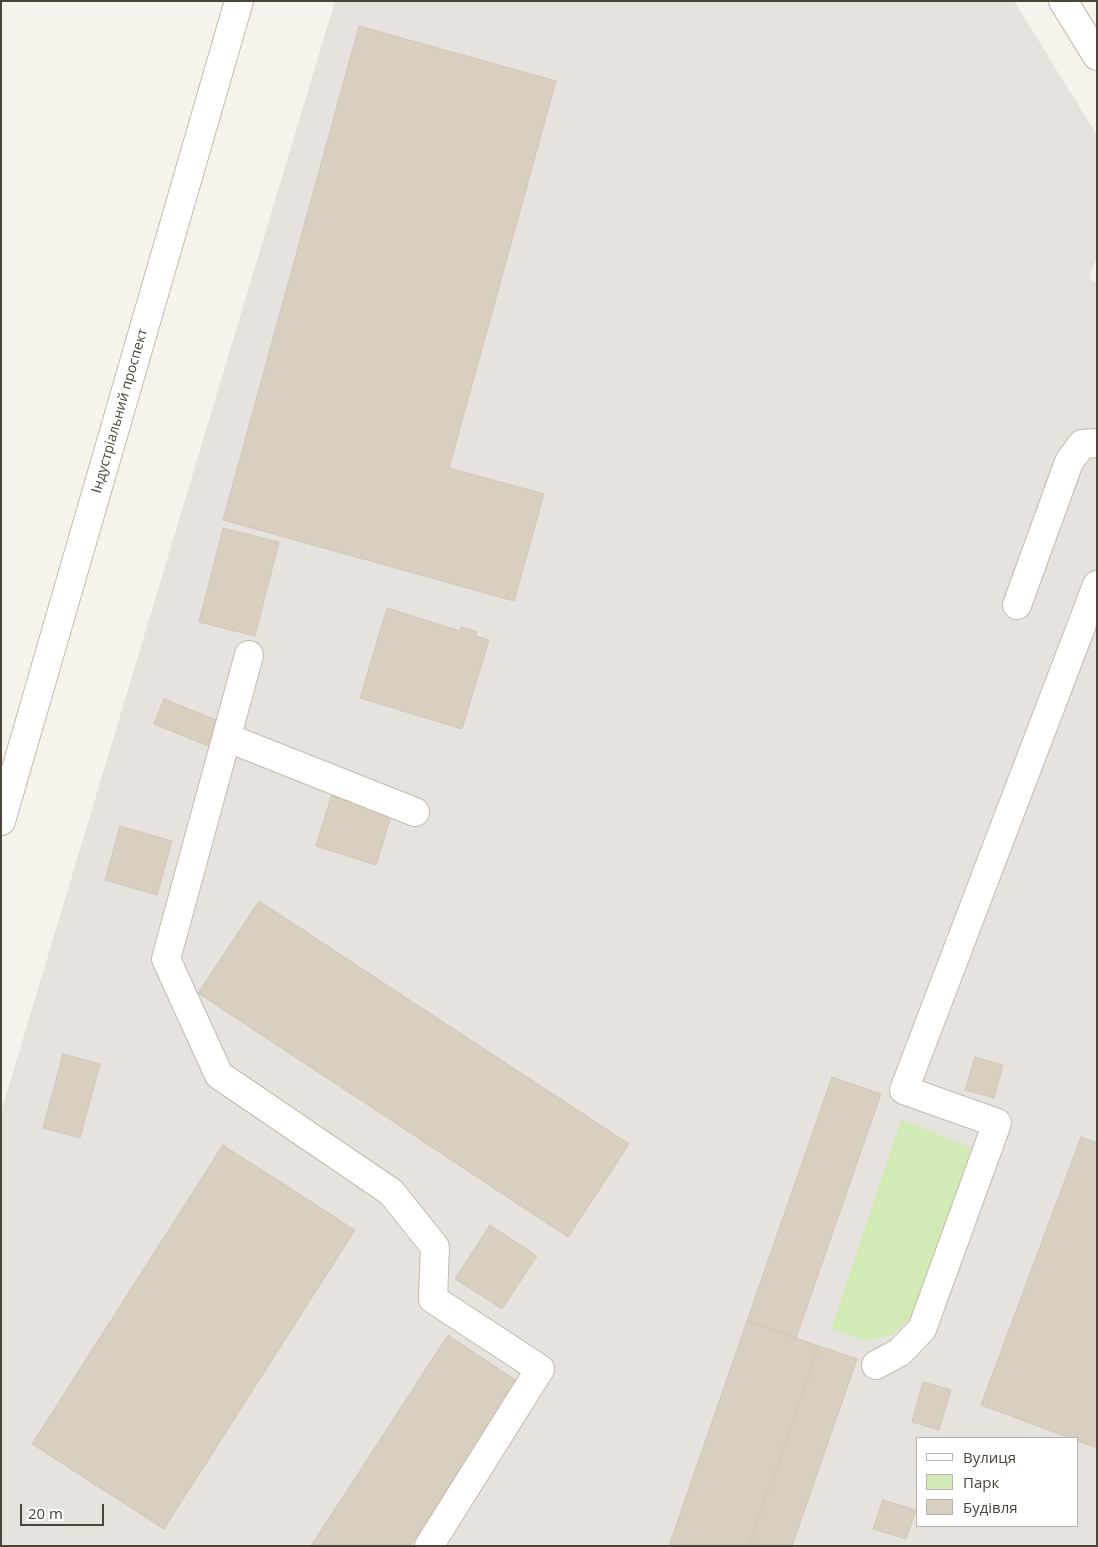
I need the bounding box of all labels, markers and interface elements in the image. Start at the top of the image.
street label: Індустріальний проспект [88,327,152,495]
legend [916,1437,1078,1527]
text: Вулиця [963,1447,1016,1467]
text: Парк [963,1472,999,1492]
scale bar [22,1494,106,1526]
text: Будівля [963,1497,1018,1517]
text: 20 m [28,1503,63,1523]

